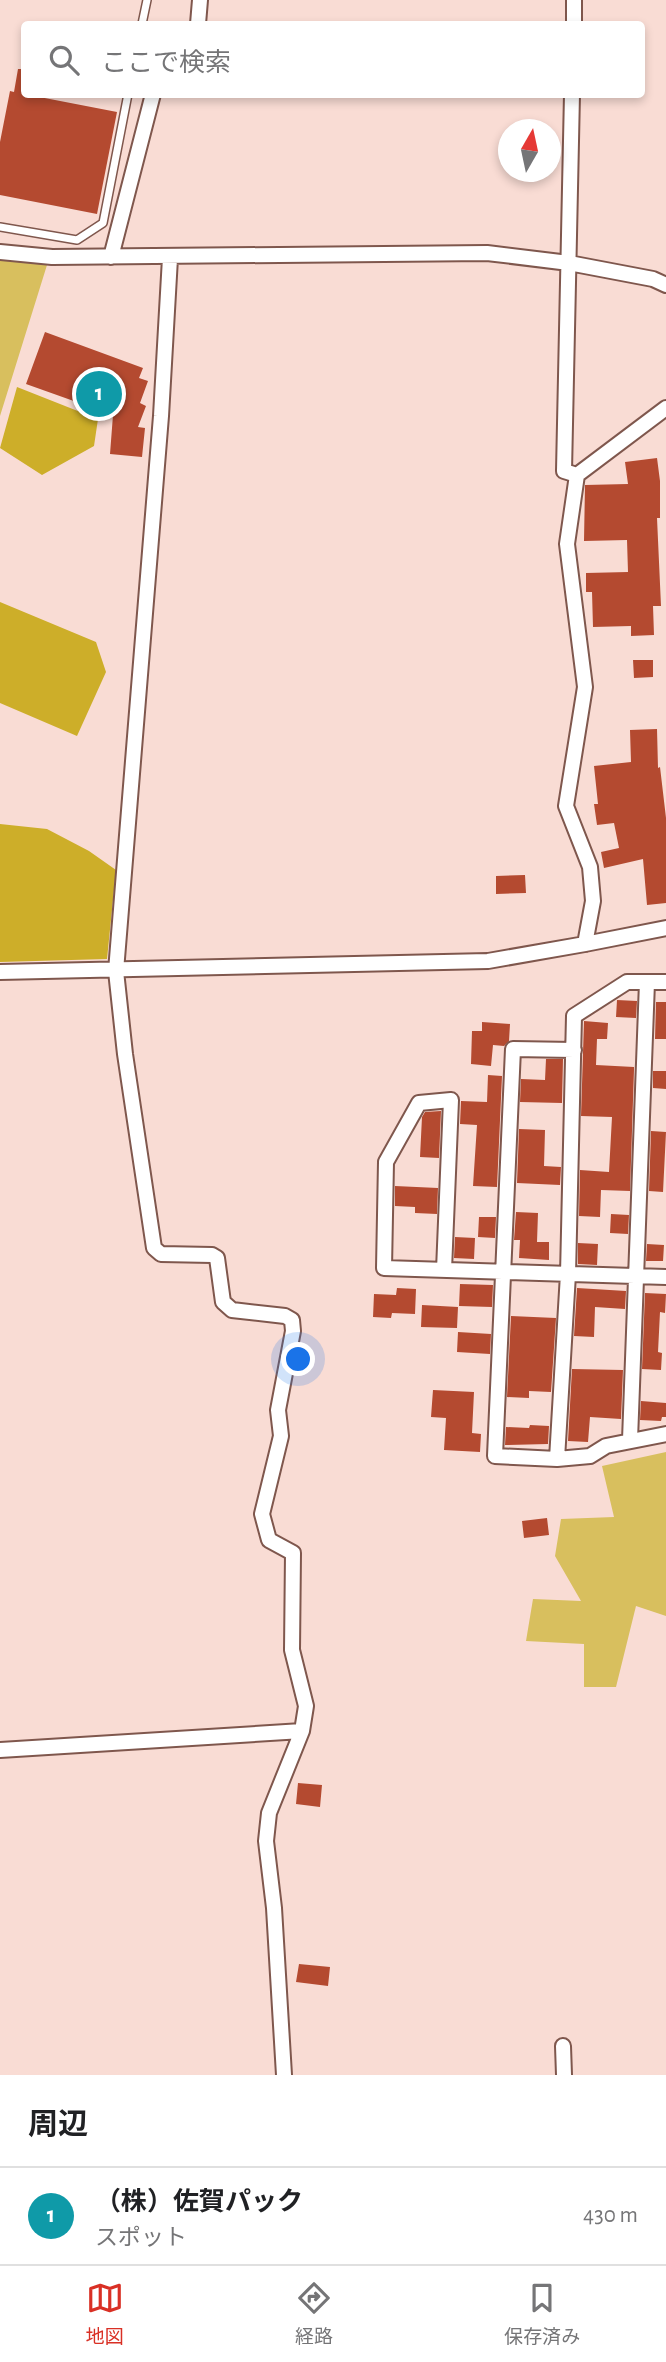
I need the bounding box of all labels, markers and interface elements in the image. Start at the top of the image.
search box [21,21,645,98]
icon: search [45,41,83,79]
text: ここで検索 [101,50,231,76]
north arrow [498,119,561,182]
pin: 1 [76,368,122,420]
your location [281,1342,315,1376]
text: 周辺 [28,2110,88,2140]
text: （株）佐賀パック [95,2189,303,2215]
text: 1 [47,2204,55,2227]
text: 430 m [583,2204,638,2227]
text: スポット [95,2227,187,2250]
tab: 地図 [86,2279,124,2349]
tab: 経路 [295,2279,333,2349]
tab: 保存済み [504,2279,580,2349]

